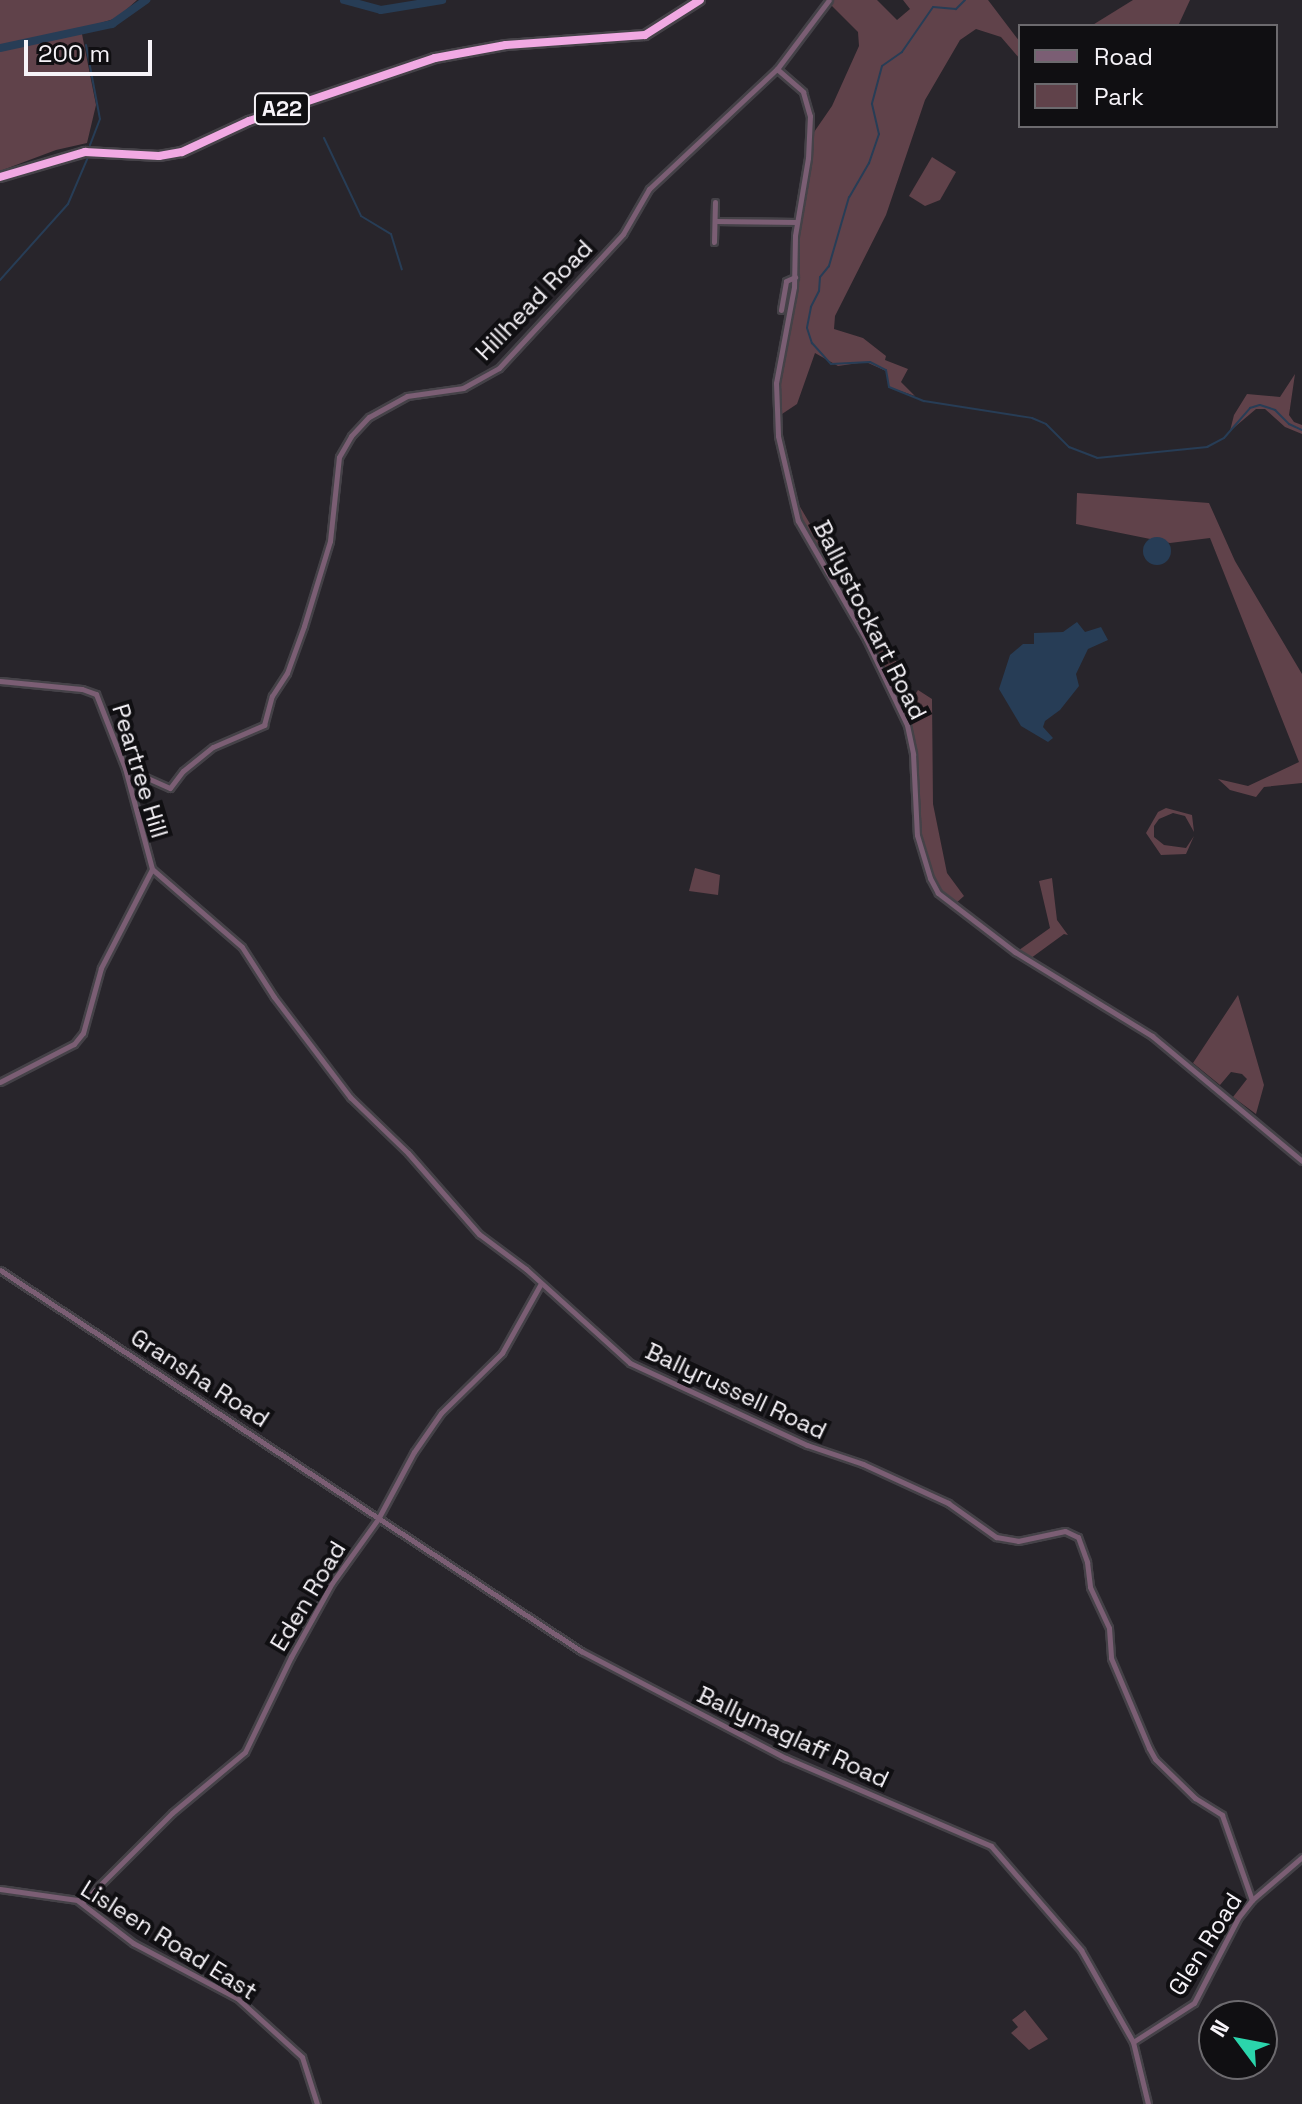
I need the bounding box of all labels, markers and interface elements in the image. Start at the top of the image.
scale bar [28,24,156,74]
legend [1018,24,1278,128]
text: 200 m [38,38,110,69]
text: Road [1094,41,1153,72]
text: Park [1094,81,1144,112]
road number: A22 [252,91,312,127]
street label: Hillhead Road [469,234,599,366]
street label: Ballystockart Road [807,516,933,724]
street label: Peartree Hill [106,700,174,842]
street label: Gransha Road [125,1323,275,1433]
street label: Ballyrussell Road [641,1336,831,1446]
street label: Eden Road [264,1536,352,1656]
street label: Ballymaglaff Road [693,1680,893,1794]
street label: Lisleen Road East [75,1874,263,2006]
street label: Glen Road [1162,1887,1248,2001]
north arrow [1198,2000,1278,2080]
text: N [1204,2015,1235,2042]

